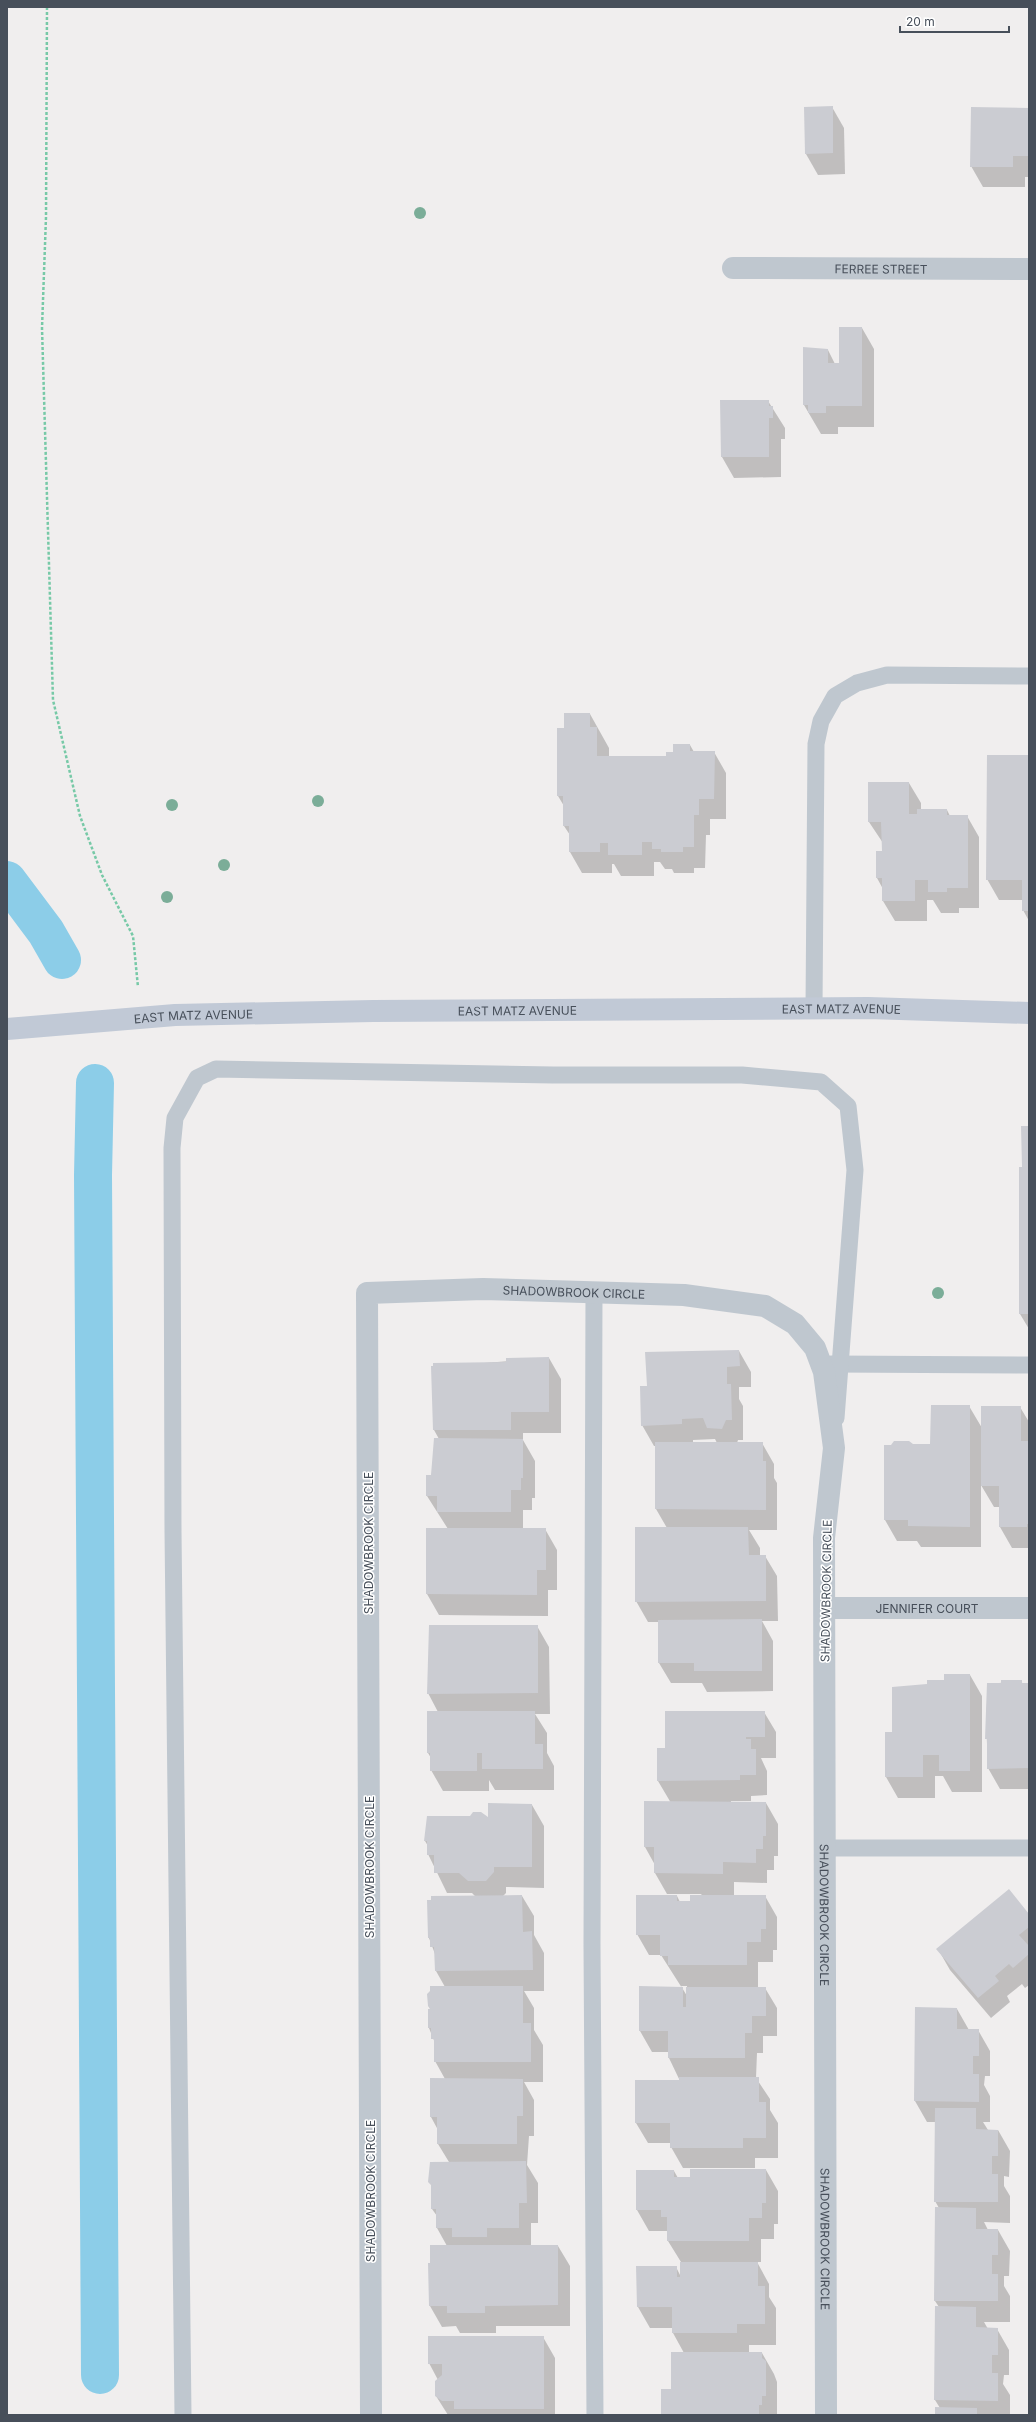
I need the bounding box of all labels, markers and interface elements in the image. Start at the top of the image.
scale bar [900,8,1009,34]
text: 20 m [906,14,935,29]
street label: FERREE STREET [834,261,928,276]
street label: EAST MATZ AVENUE [782,1000,901,1017]
street label: EAST MATZ AVENUE [458,1002,577,1018]
street label: EAST MATZ AVENUE [133,1006,253,1026]
street label: SHADOWBROOK CIRCLE [502,1282,645,1301]
street label: SHADOWBROOK CIRCLE [361,1472,376,1614]
street label: SHADOWBROOK CIRCLE [817,1520,835,1662]
street label: JENNIFER COURT [875,1601,979,1616]
street label: SHADOWBROOK CIRCLE [362,1796,377,1938]
street label: SHADOWBROOK CIRCLE [817,1844,833,1986]
street label: SHADOWBROOK CIRCLE [363,2120,378,2262]
street label: SHADOWBROOK CIRCLE [818,2168,833,2310]

